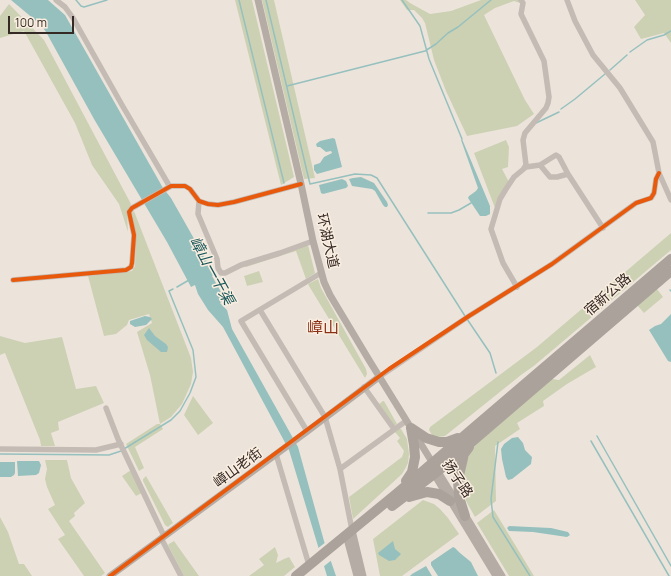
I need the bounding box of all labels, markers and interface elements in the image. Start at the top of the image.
scale bar [10,8,76,34]
text: 100 m [15,14,47,31]
street label: 环湖大道 [313,212,341,270]
water label: 嶂山一干渠 [185,234,237,308]
street label: 宿新公路 [581,270,635,320]
district label: 嶂山 [307,319,339,339]
street label: 嶂山老街 [210,445,266,491]
street label: 扬子路 [438,457,476,501]

